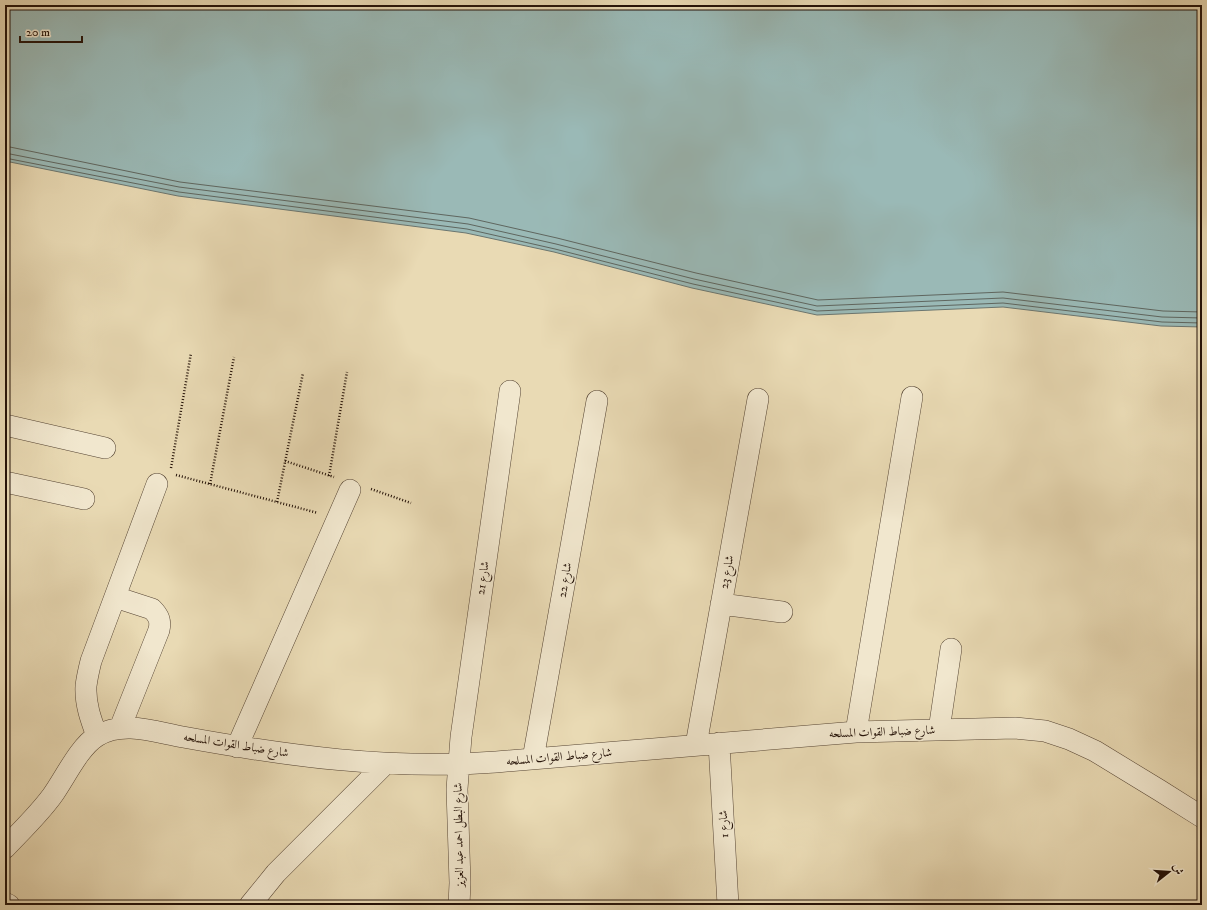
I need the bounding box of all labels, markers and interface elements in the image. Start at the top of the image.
scale bar [20,18,82,44]
text: 20 m [26,25,50,40]
street label: شارع 23 [717,554,740,590]
street label: شارع 21 [473,560,496,596]
street label: شارع 22 [555,561,578,599]
street label: شارع ضباط القوات المسلحه [829,723,936,744]
street label: شارع ضباط القوات المسلحه [182,729,290,764]
street label: شارع ضباط القوات المسلحه [505,745,613,772]
street label: شارع البطل احمد عبد العزيز [451,782,470,889]
street label: شارع 1 [716,809,735,838]
north arrow [1149,852,1189,892]
text: ش [1169,862,1186,877]

